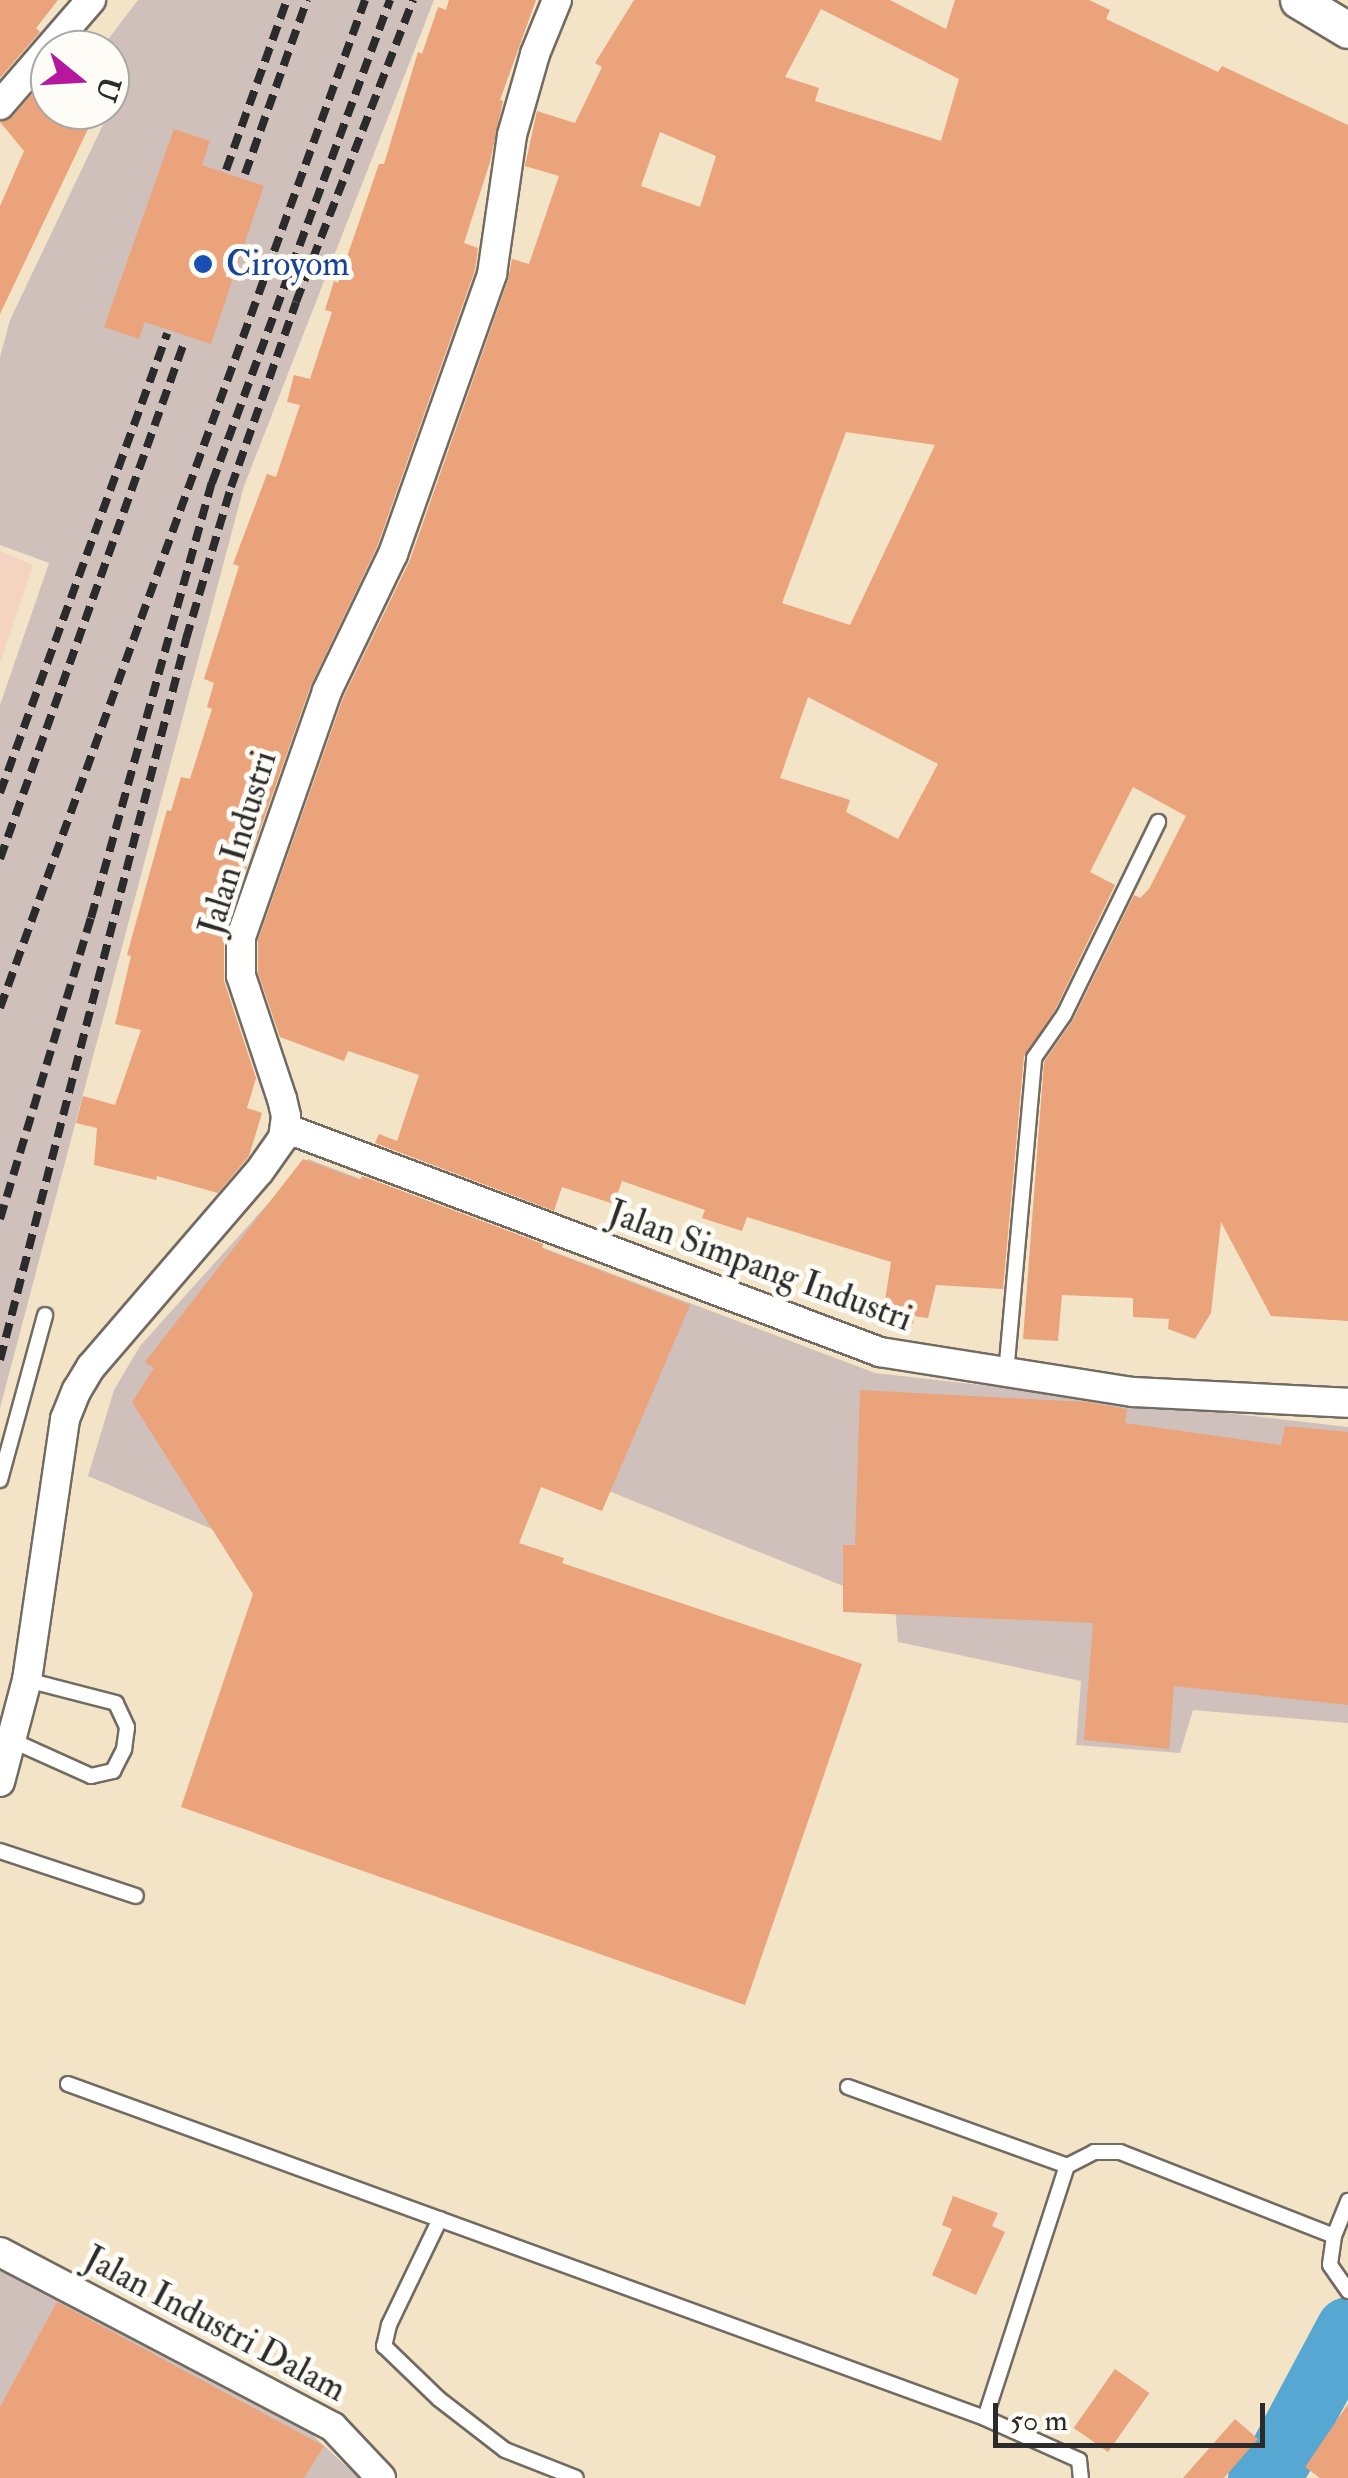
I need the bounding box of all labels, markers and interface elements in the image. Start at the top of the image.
north arrow [30,30,130,130]
text: U [87,72,127,105]
place label: Ciroyom [226,243,349,285]
marker: Ciroyom [190,251,216,277]
street label: Jalan Industri [190,746,286,940]
street label: Jalan Simpang Industri [602,1192,918,1340]
street label: Jalan Industri Dalam [77,2237,353,2411]
scale bar [998,2383,1270,2445]
text: 50 m [1010,2402,1068,2439]

